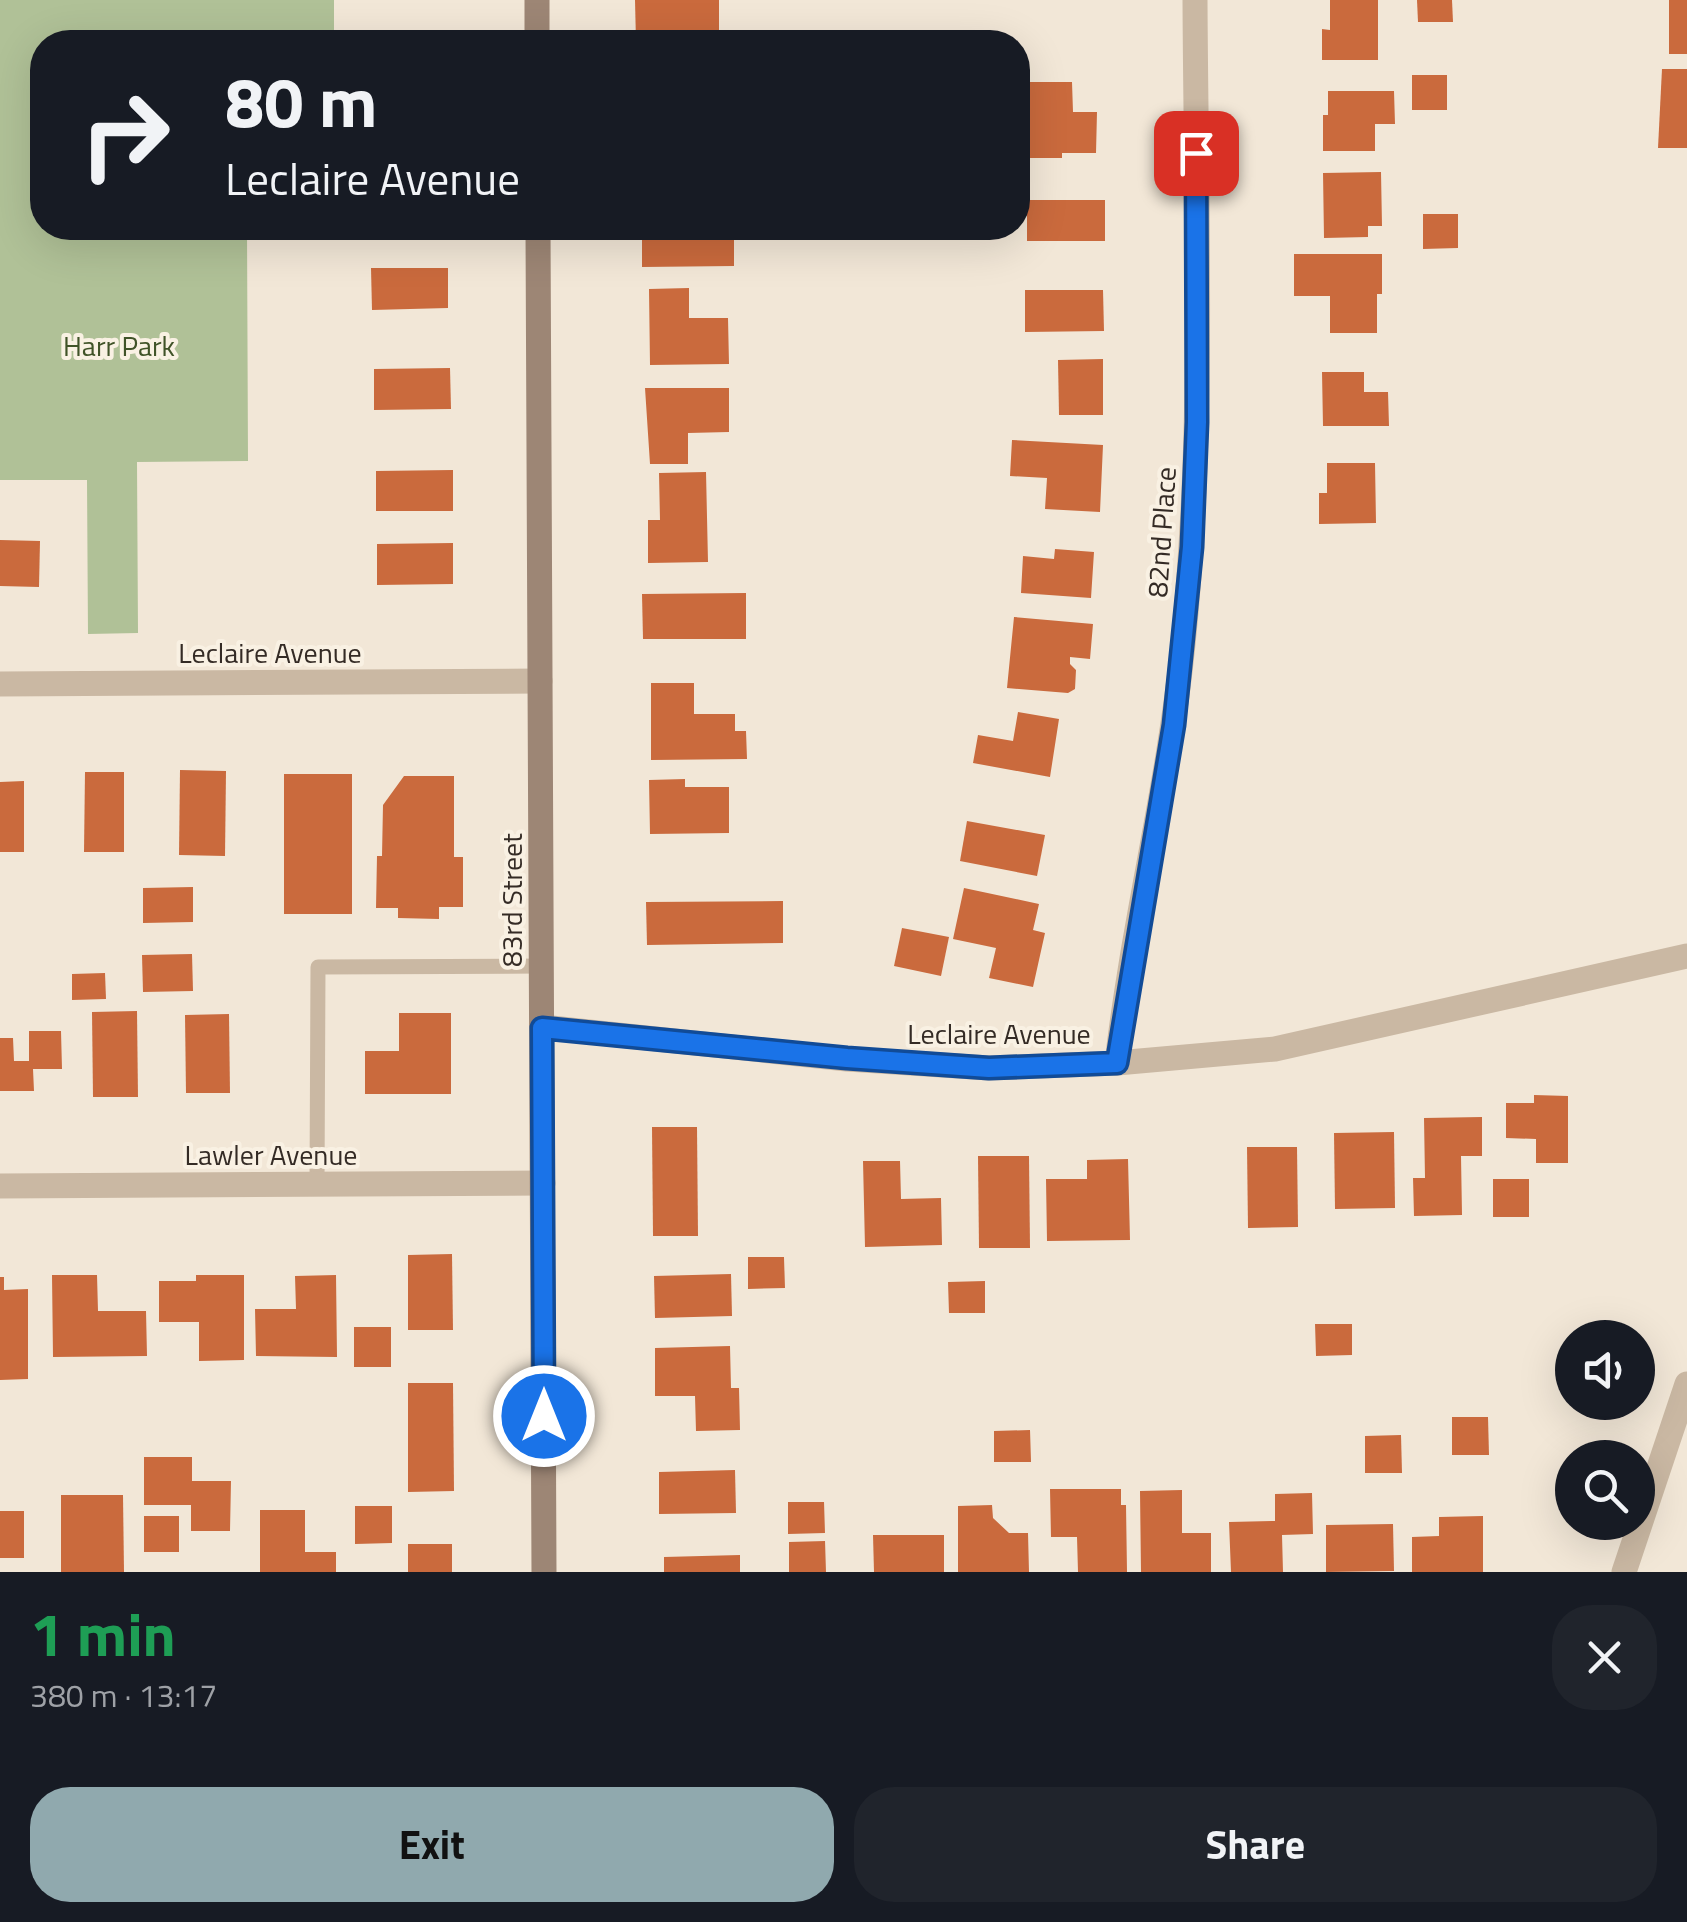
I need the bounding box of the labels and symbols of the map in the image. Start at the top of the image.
pin [1154,111,1239,196]
park label: Harr Park [63,324,175,367]
street label: 82nd Place [1135,465,1187,599]
street label: Leclaire Avenue [178,631,362,674]
street label: 83rd Street [490,833,533,967]
street label: Leclaire Avenue [907,1012,1091,1055]
street label: Lawler Avenue [185,1133,357,1176]
position arrow [492,1364,596,1468]

